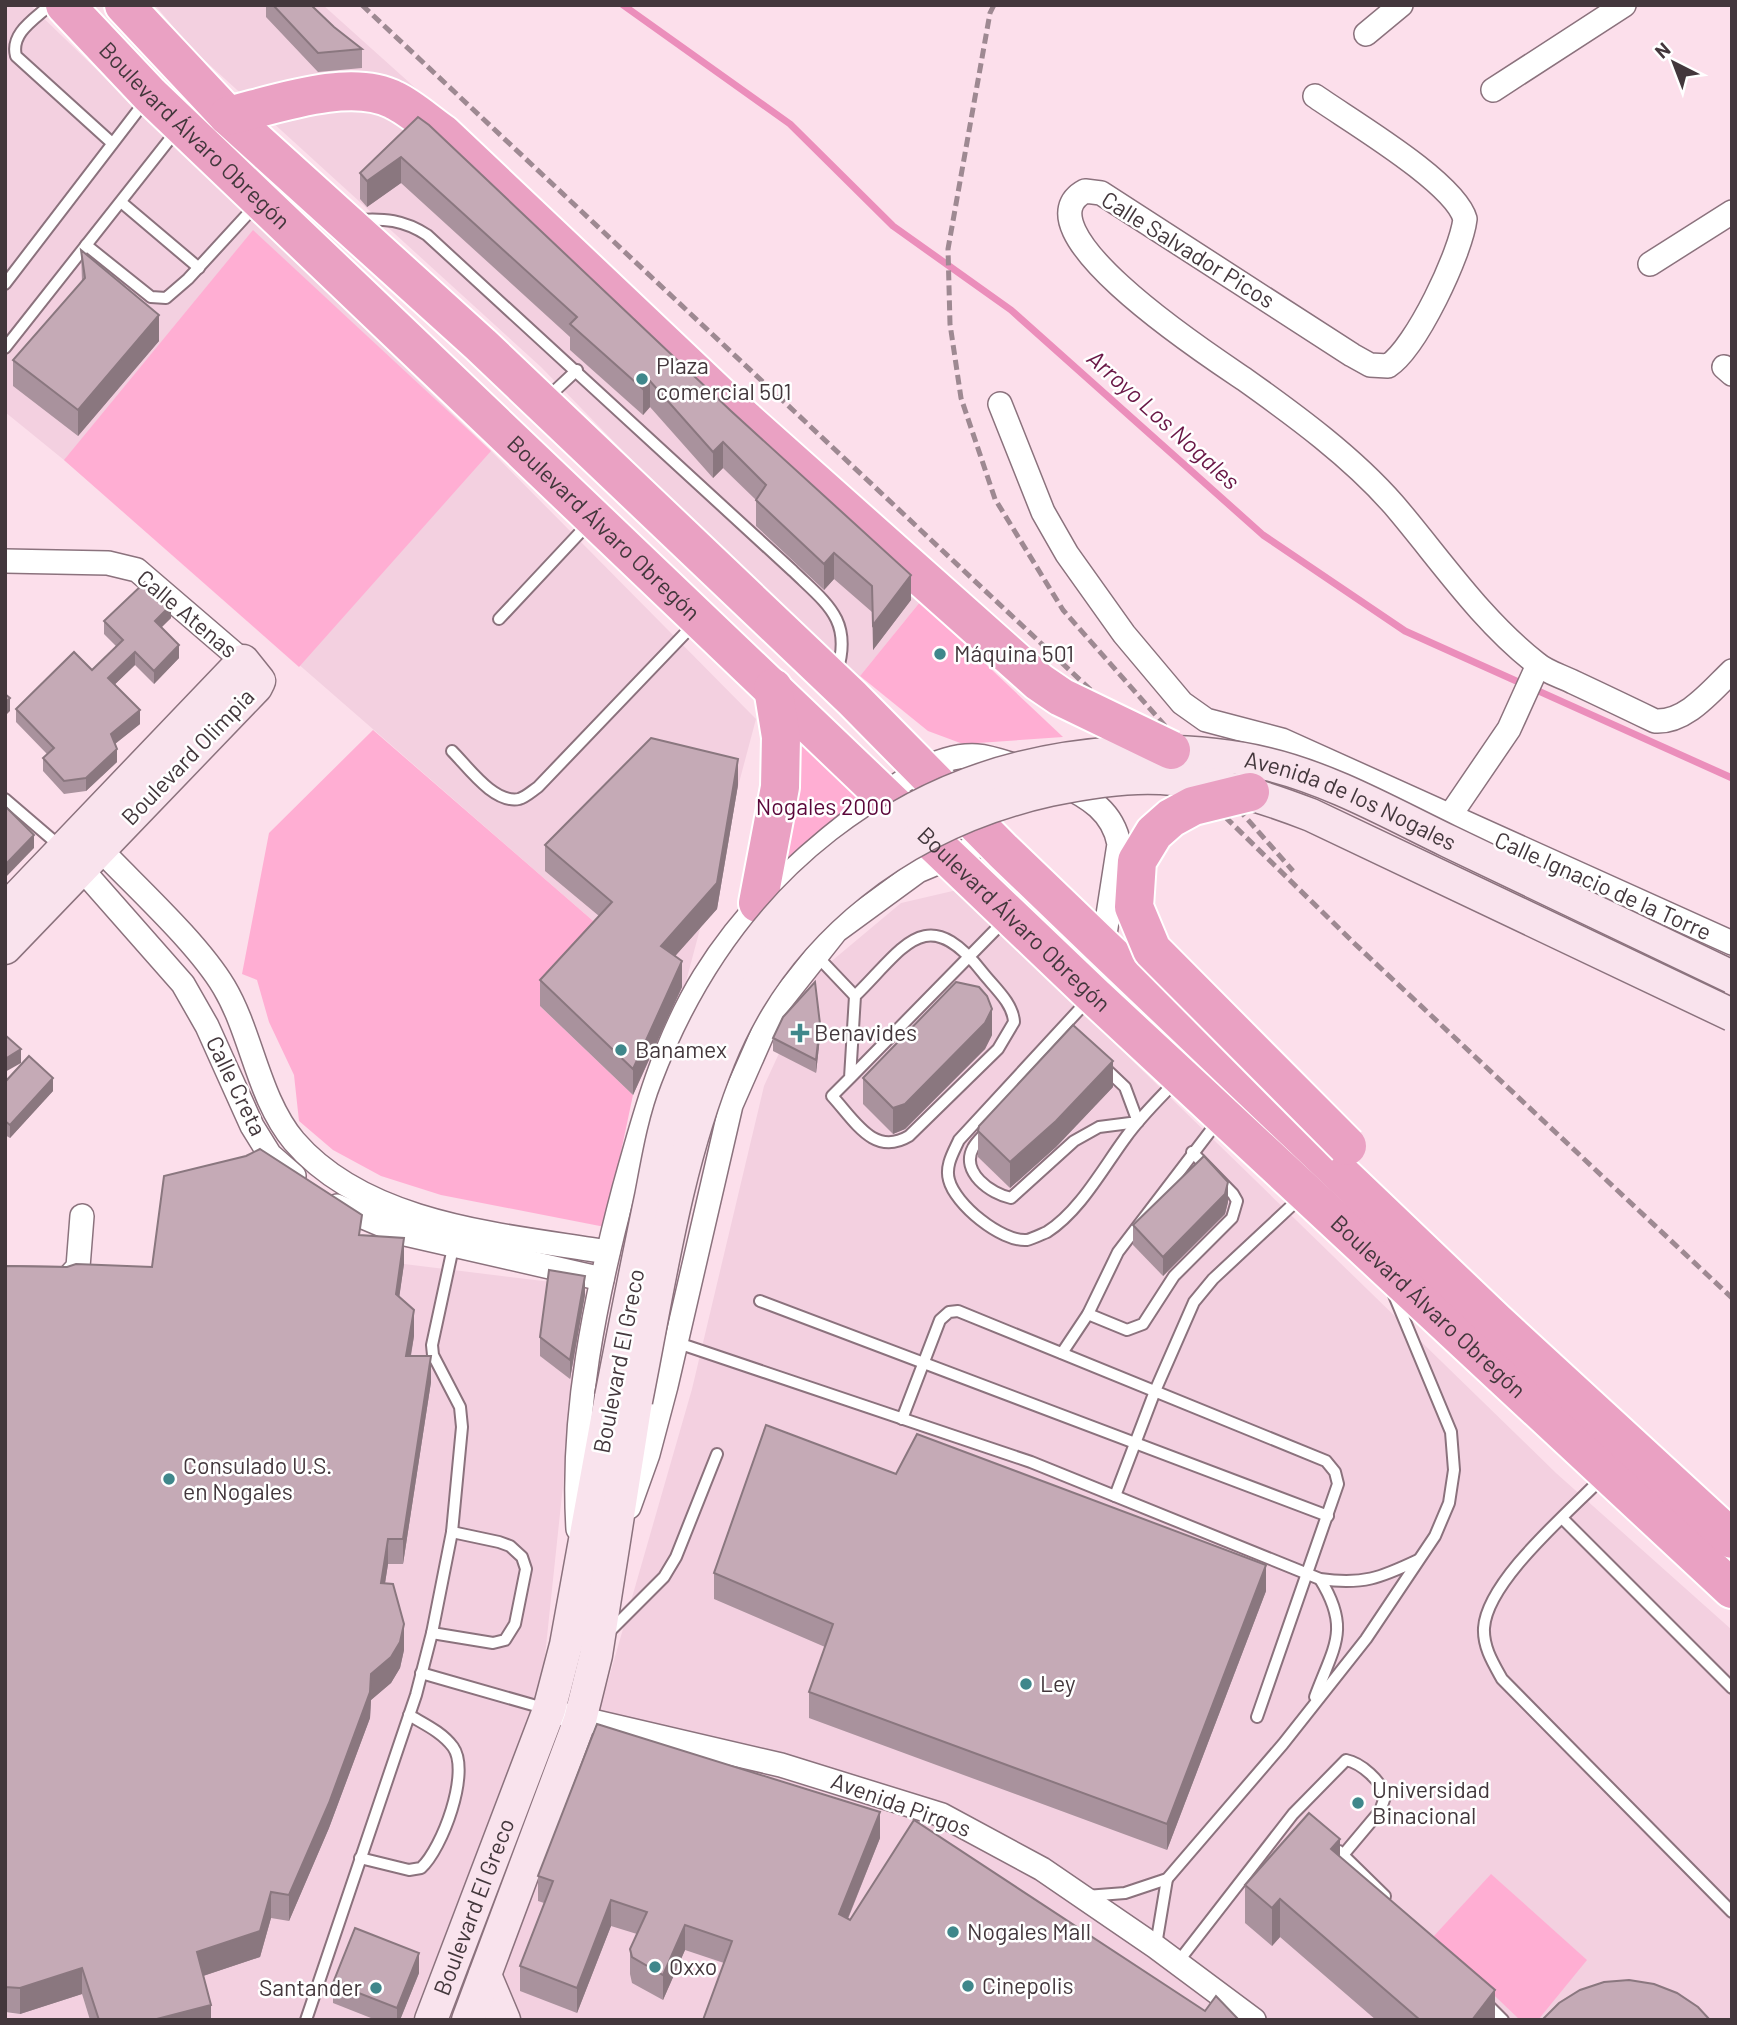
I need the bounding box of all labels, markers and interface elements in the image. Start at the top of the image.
north arrow [1639,28,1709,98]
street label: Boulevard Álvaro Obregón [94,35,297,234]
text: N [1650,37,1675,63]
street label: Calle Salvador Picos [1097,185,1280,314]
water label: Arroyo Los Nogales [1082,343,1246,495]
place label: Plaza comercial 501 [656,351,792,405]
marker: Plaza comercial 501 [634,371,650,387]
street label: Boulevard Álvaro Obregón [502,429,707,626]
street label: Calle Atenas [132,563,243,663]
place label: Máquina 501 [954,639,1074,667]
marker: Máquina 501 [932,646,948,662]
street label: Boulevard Olimpia [115,682,260,830]
street label: Avenida de los Nogales [1242,745,1461,856]
park label: Nogales 2000 [756,792,892,820]
street label: Boulevard Álvaro Obregón [912,820,1117,1017]
street label: Calle Ignacio de la Torre [1491,825,1716,946]
place label: Benavides [814,1018,917,1046]
marker: Benavides [792,1025,808,1041]
street label: Calle Creta [201,1031,273,1140]
place label: Banamex [635,1035,727,1063]
marker: Banamex [613,1042,629,1058]
street label: Boulevard Álvaro Obregón [1326,1208,1532,1403]
street label: Boulevard El Greco [586,1266,650,1455]
place label: Consulado U.S. en Nogales [183,1451,332,1505]
marker: Consulado U.S. en Nogales [161,1471,177,1487]
place label: Ley [1040,1669,1076,1697]
marker: Ley [1018,1676,1034,1692]
street label: Avenida Pirgos [828,1766,975,1842]
place label: Universidad Binacional [1372,1775,1490,1829]
marker: Universidad Binacional [1350,1795,1366,1811]
street label: Boulevard El Greco [427,1814,520,1999]
place label: Nogales Mall [967,1917,1091,1945]
marker: Nogales Mall [945,1924,961,1940]
place label: Oxxo [669,1952,717,1980]
marker: Oxxo [647,1959,663,1975]
place label: Cinepolis [982,1971,1074,1999]
place label: Santander [259,1973,363,2001]
marker: Cinepolis [960,1978,976,1994]
marker: Santander [368,1980,384,1996]

